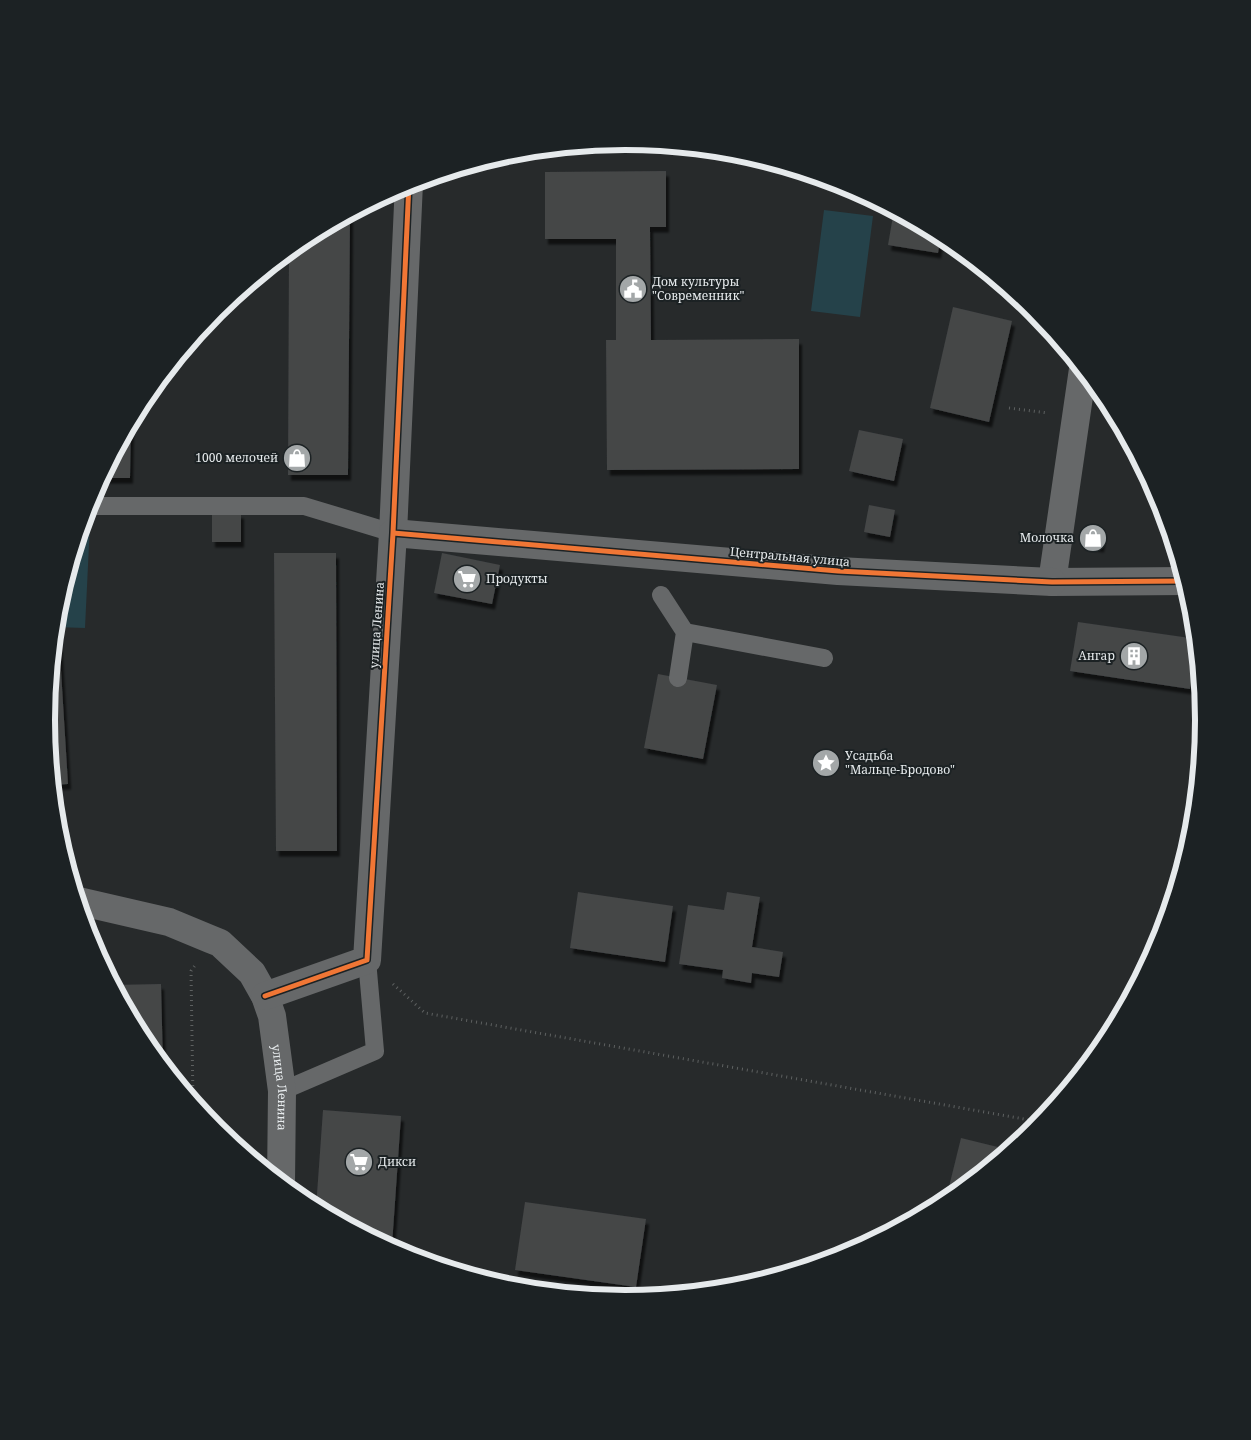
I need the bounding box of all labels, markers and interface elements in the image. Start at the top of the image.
place label: Дом культуры "Современник" [652,273,744,304]
public building icon: Дом культуры "Современник" [618,274,648,304]
shop icon: 1000 мелочей [282,443,312,473]
place label: 1000 мелочей [195,449,278,466]
shop icon: Молочка [1078,523,1108,553]
place label: Молочка [1020,529,1074,546]
street label: Центральная улица [729,543,851,570]
supermarket icon: Продукты [452,564,482,594]
place label: Продукты [486,570,548,587]
street label: улица Ленина [365,581,388,669]
building icon: Ангар [1119,641,1149,671]
place label: Ангар [1078,647,1115,664]
place label: Усадьба "Мальце-Бродово" [845,747,955,778]
place icon: Усадьба "Мальце-Бродово" [811,748,841,778]
street label: улица Ленина [268,1043,291,1131]
supermarket icon: Дикси [344,1147,374,1177]
place label: Дикси [378,1153,416,1170]

